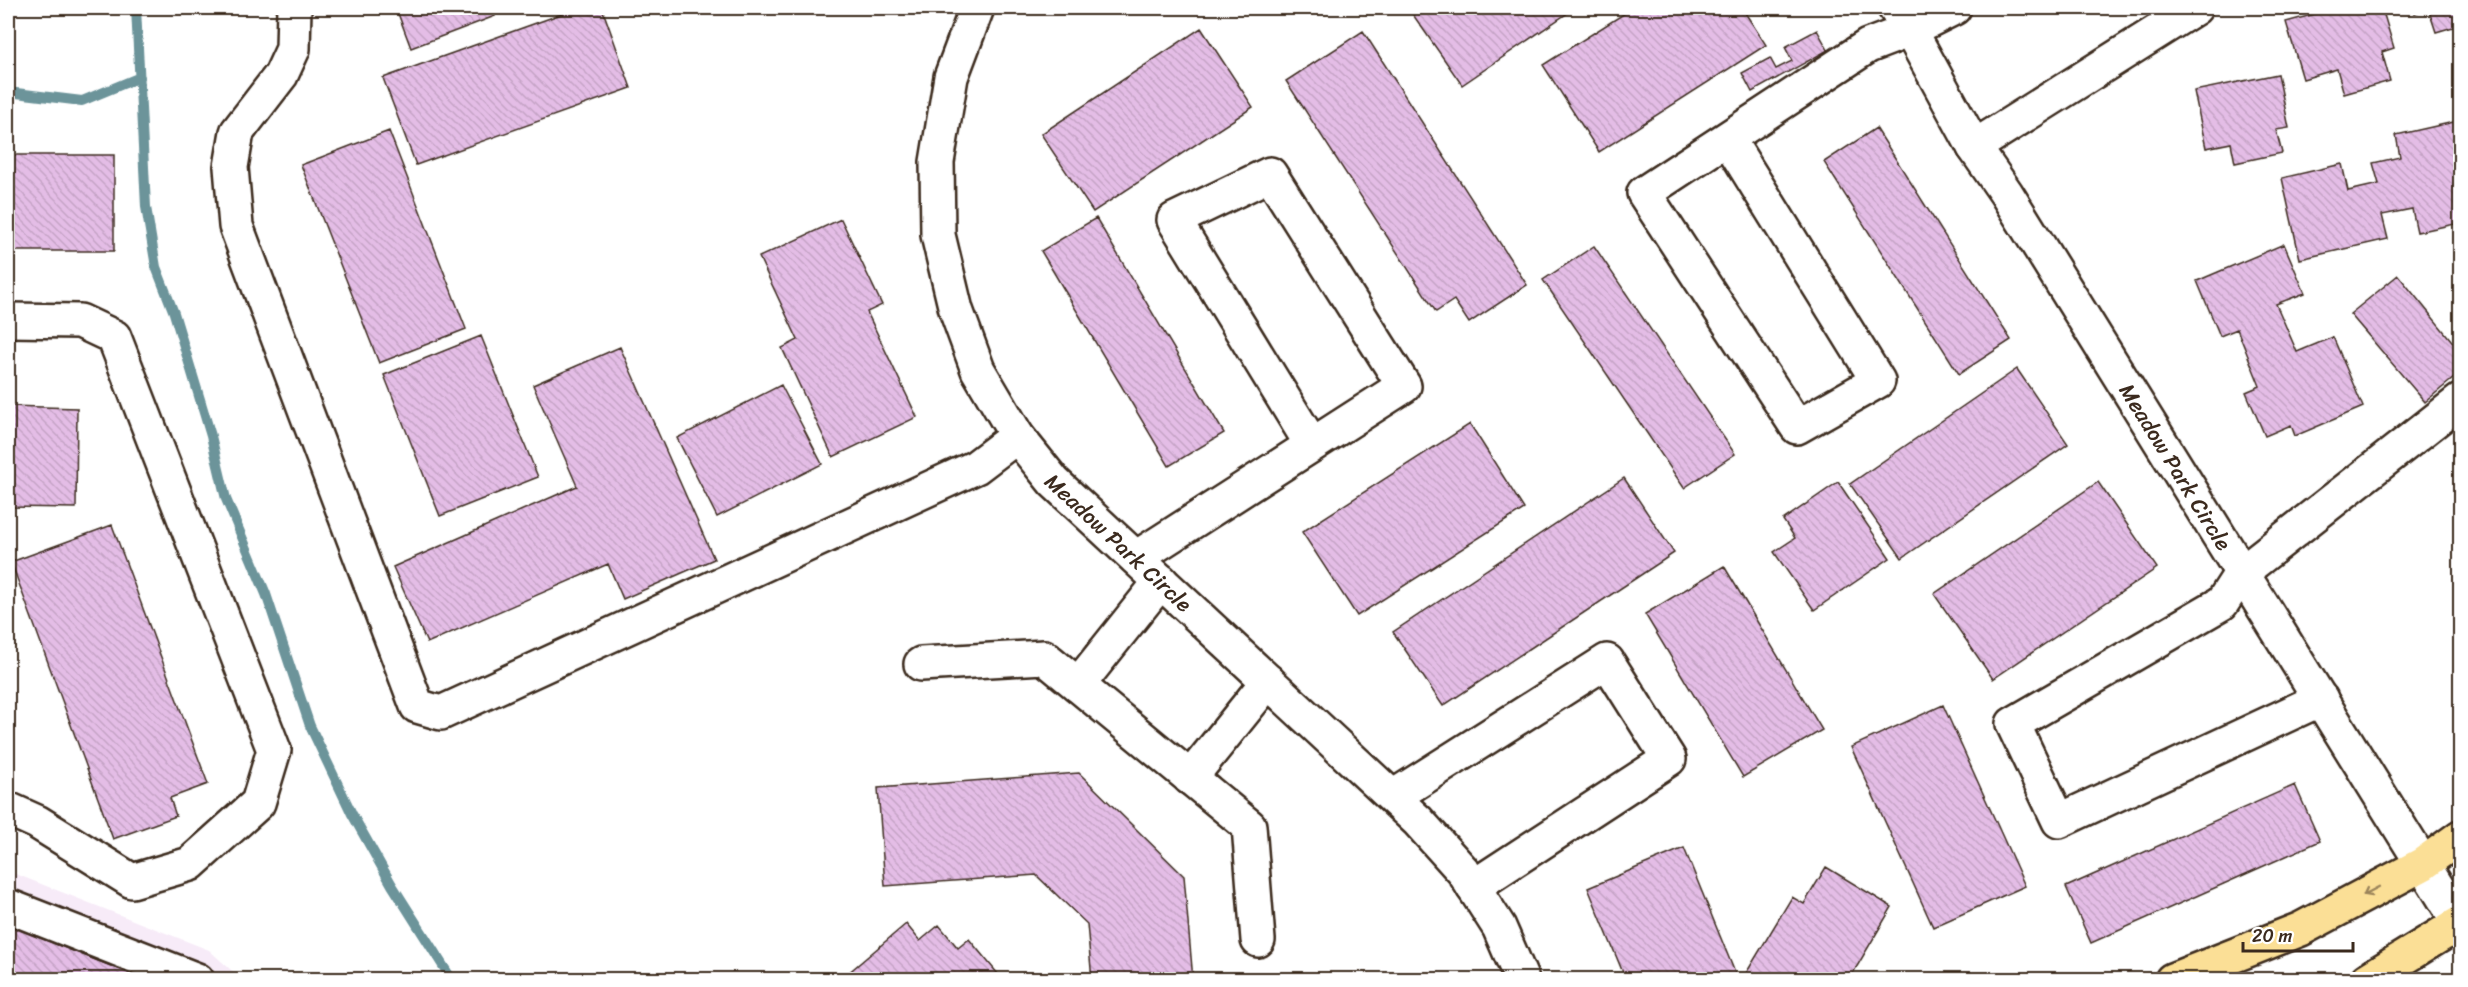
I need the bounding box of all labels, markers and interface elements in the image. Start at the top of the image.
street label: Meadow Park Circle [2108,375,2243,559]
street label: Meadow Park Circle [1035,463,1202,622]
one-way arrow [2363,886,2381,897]
scale bar [2243,915,2352,953]
text: 20 m [2252,920,2292,952]

